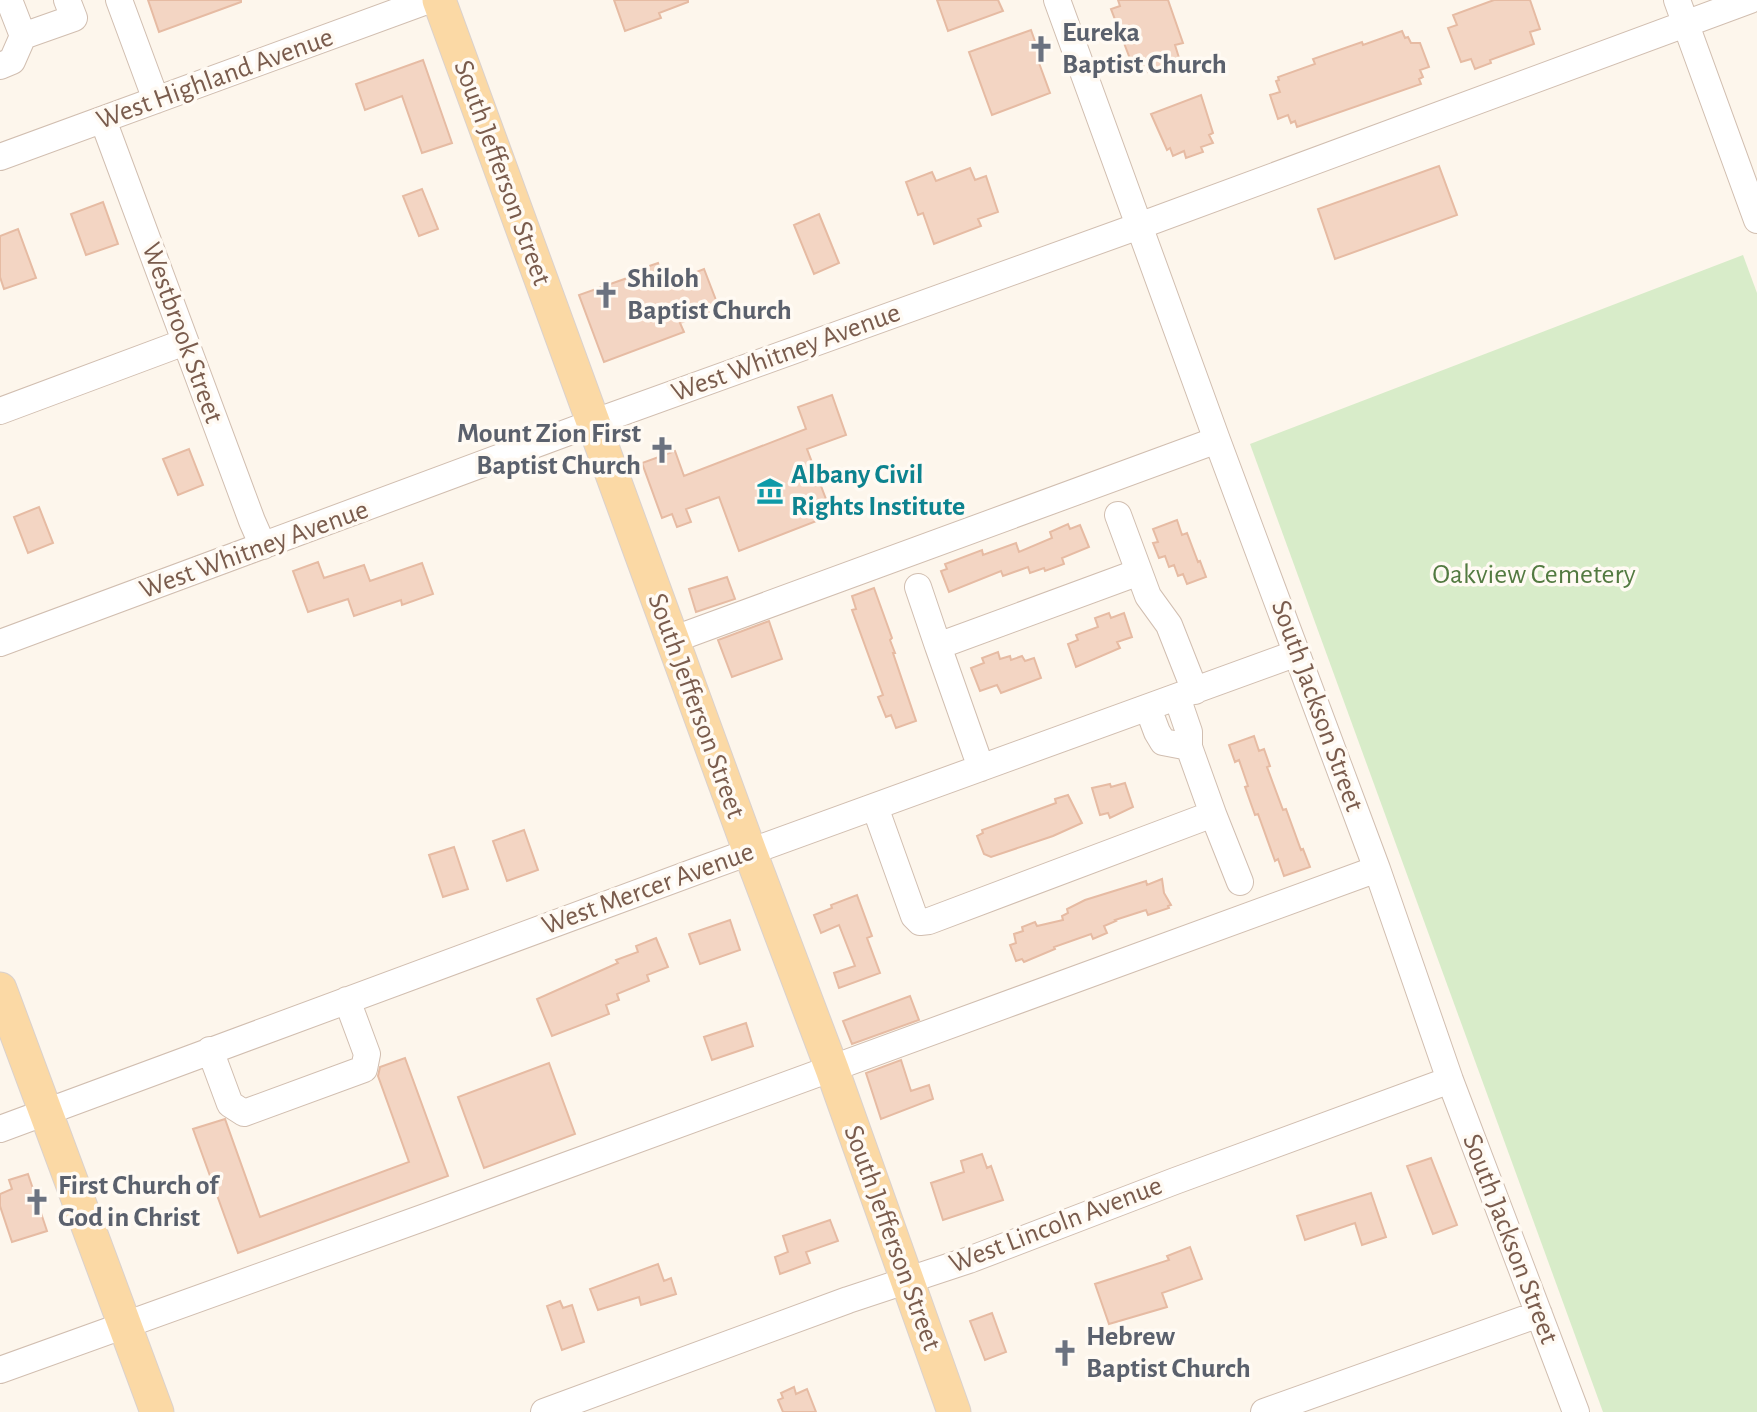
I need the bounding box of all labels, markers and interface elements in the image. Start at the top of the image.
place label: Eureka Baptist Church [1062,19,1227,79]
street label: West Highland Avenue [93,23,337,135]
church icon: Eureka Baptist Church [1026,34,1056,64]
street label: South Jefferson Street [448,57,556,289]
street label: Westbrook Street [136,239,228,427]
place label: Shiloh Baptist Church [627,265,792,325]
church icon: Shiloh Baptist Church [591,280,621,310]
street label: West Whitney Avenue [668,299,904,407]
place label: Mount Zion First Baptist Church [457,420,642,480]
church icon: Mount Zion First Baptist Church [647,435,677,465]
place label: Albany Civil Rights Institute [791,461,965,521]
museum icon: Albany Civil Rights Institute [755,476,785,506]
street label: West Whitney Avenue [136,496,372,604]
park label: Oakview Cemetery [1432,561,1636,589]
street label: South Jefferson Street [642,590,750,822]
street label: South Jackson Street [1266,597,1368,815]
street label: West Mercer Avenue [538,838,758,940]
street label: South Jefferson Street [838,1122,946,1354]
street label: South Jackson Street [1457,1130,1563,1348]
place label: First Church of God in Christ [58,1172,220,1232]
street label: West Lincoln Avenue [946,1172,1166,1278]
church icon: First Church of God in Christ [22,1187,52,1217]
place label: Hebrew Baptist Church [1086,1323,1251,1383]
church icon: Hebrew Baptist Church [1050,1338,1080,1368]

